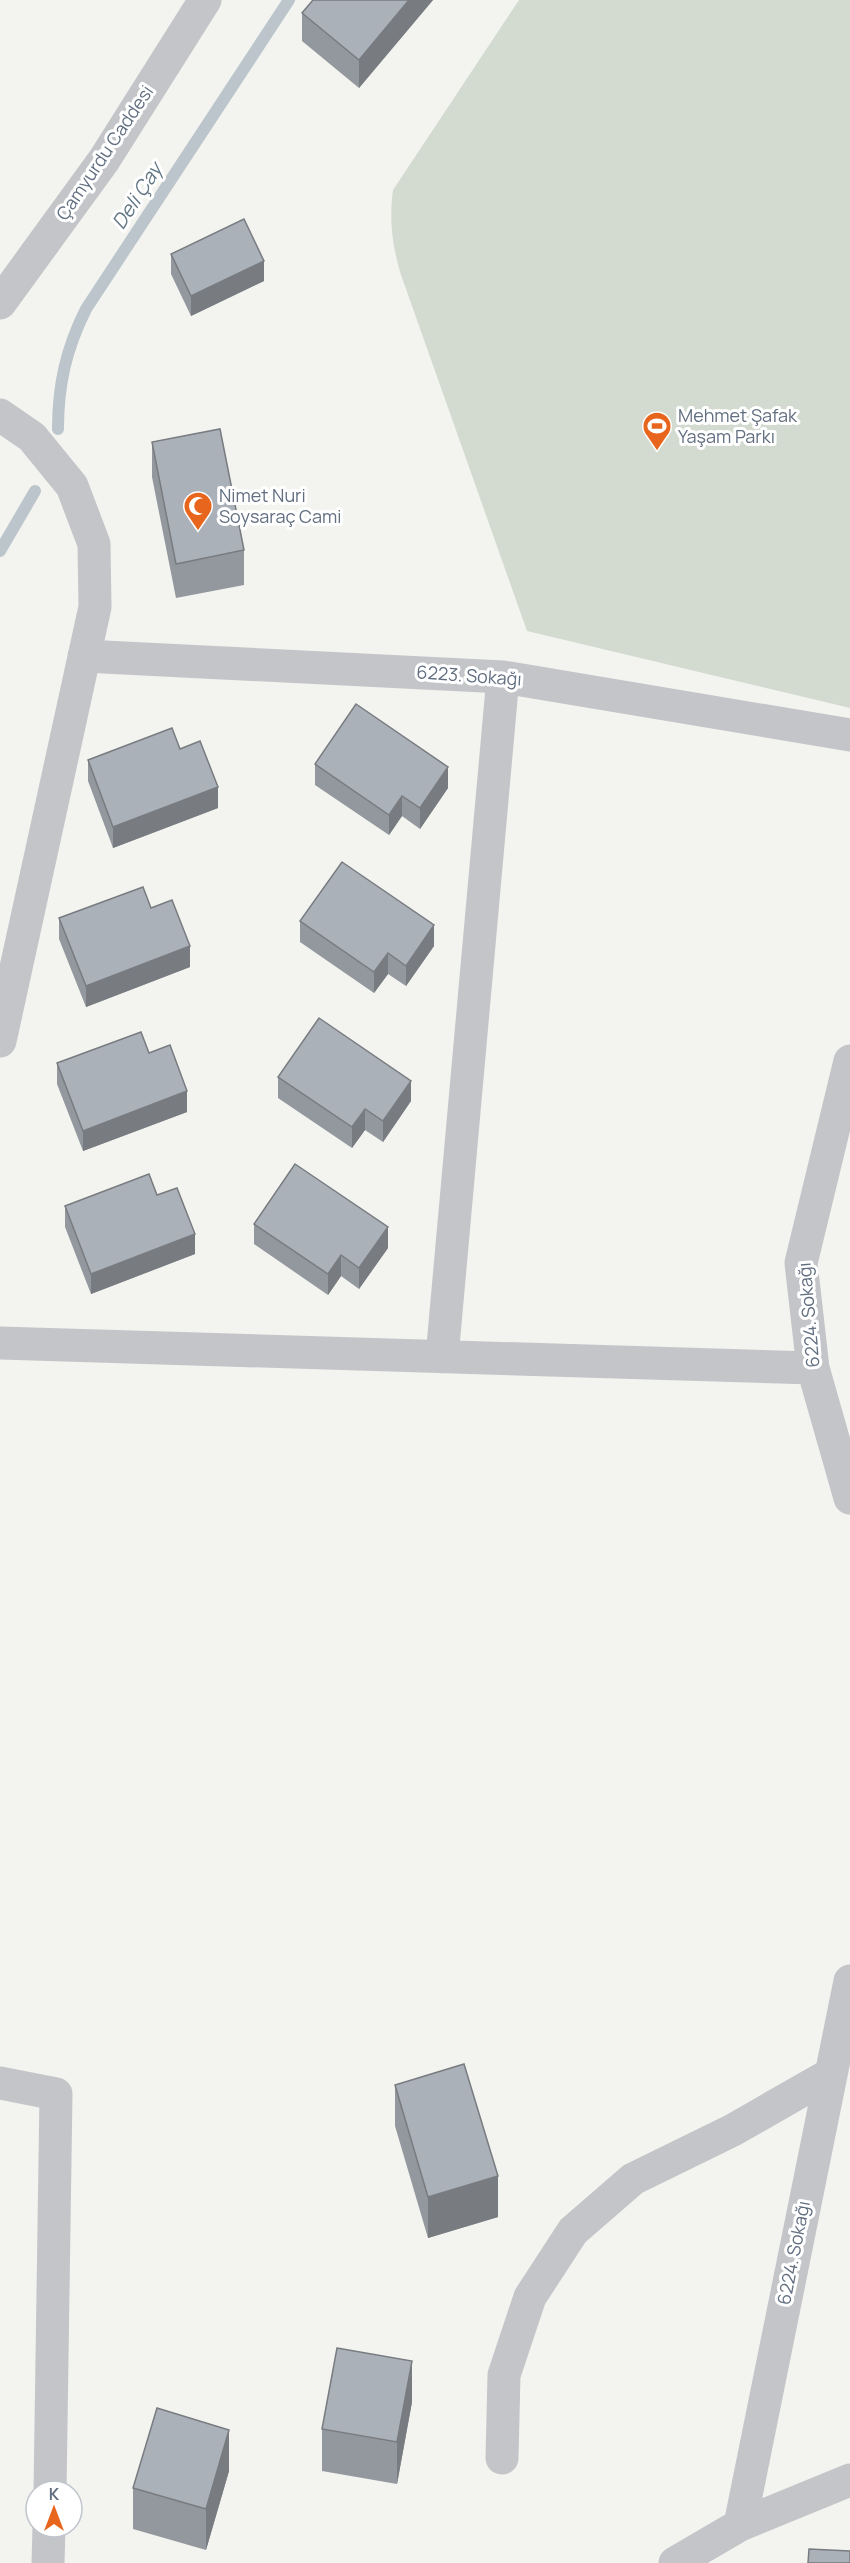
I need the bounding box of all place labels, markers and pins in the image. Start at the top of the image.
place label: Mehmet Şafak Yaşam Parkı [678,403,798,448]
sports icon: Mehmet Şafak Yaşam Parkı [641,410,673,452]
place label: Nimet Nuri Soysaraç Cami [219,483,341,528]
mosque icon: Nimet Nuri Soysaraç Cami [182,490,214,532]

